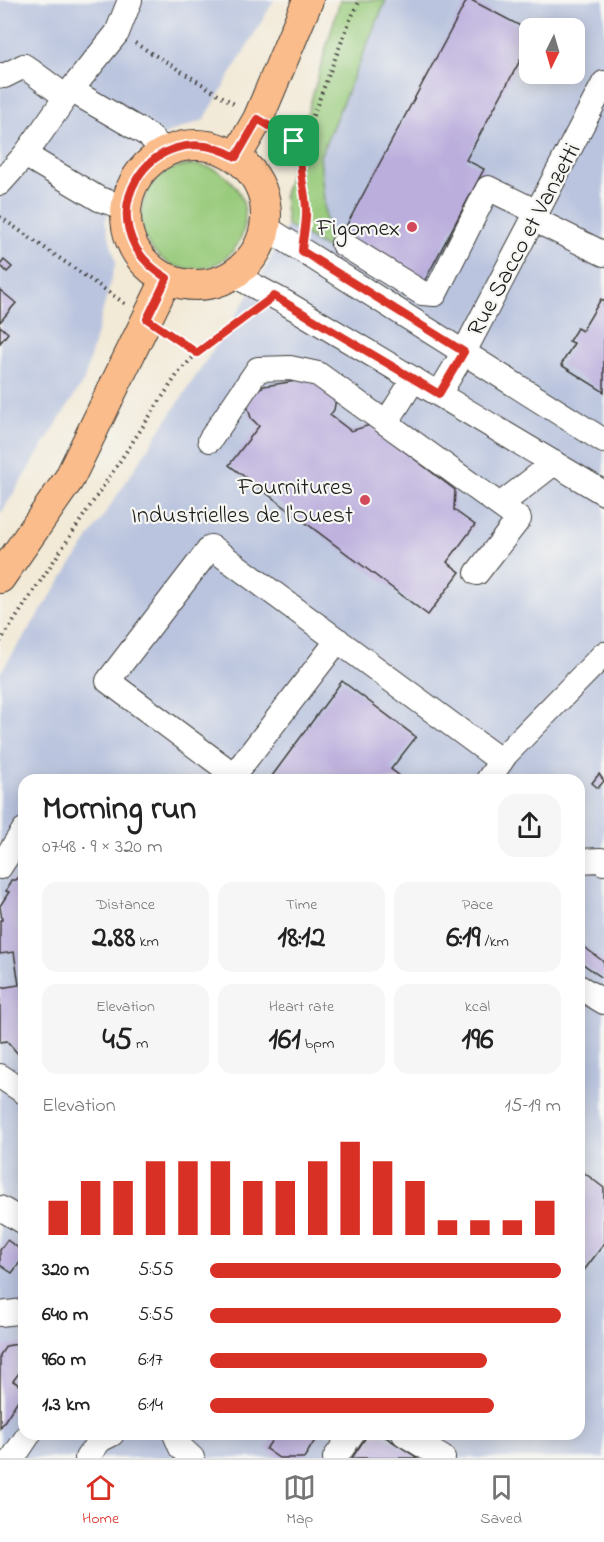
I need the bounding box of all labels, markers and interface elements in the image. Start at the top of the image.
north arrow [519,18,585,84]
map controls [519,18,585,84]
pin [268,115,319,166]
icon: arrive [277,124,310,157]
street label: Rue Sacco et Vanzetti [460,137,591,343]
place label: Figomex [316,212,400,247]
marker: Figomex [405,220,419,234]
place label: Fournitures Industrielles de l'Ouest [131,471,353,534]
marker: Fournitures Industrielles de l'Ouest [358,493,372,507]
text: Morning run [42,786,196,834]
button: share [498,794,561,857]
text: 07:48 · 9 × 320 m [42,833,162,862]
text: Distance [96,893,155,917]
text: Time [286,893,317,917]
text: Pace [462,893,493,917]
text: 2.88 [92,917,136,961]
text: 18:12 [278,917,325,961]
text: 6:19 [446,917,480,961]
text: km [136,930,159,954]
text: /km [480,930,509,954]
text: Elevation [96,995,155,1019]
text: Heart rate [269,995,334,1019]
text: kcal [465,995,490,1019]
text: 45 [103,1019,132,1063]
text: 161 [269,1019,301,1063]
text: 196 [462,1019,493,1063]
text: m [132,1032,148,1056]
text: bpm [301,1032,334,1056]
text: Elevation [42,1092,116,1121]
text: 15–19 m [505,1092,561,1121]
text: 320 m [42,1256,89,1285]
text: 5:55 [138,1256,174,1285]
text: 640 m [42,1301,88,1330]
text: 5:55 [138,1301,174,1330]
text: 960 m [42,1346,86,1375]
text: 6:17 [138,1346,163,1375]
text: 1.3 km [42,1391,90,1420]
text: 6:14 [138,1391,163,1420]
tab: Home [82,1471,119,1531]
tab: Map [283,1471,316,1531]
tab: Saved [480,1471,522,1531]

